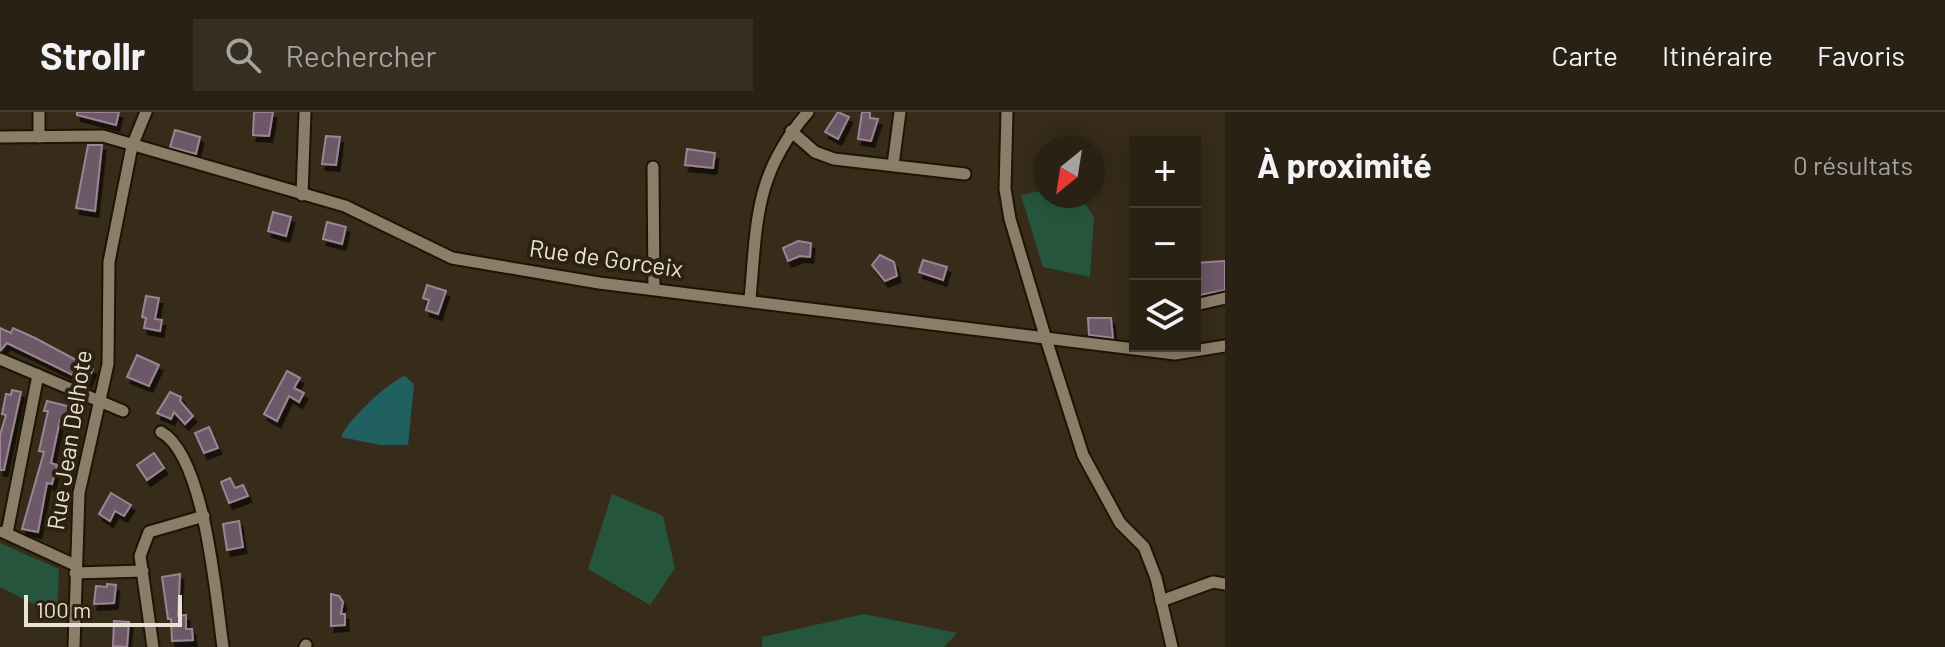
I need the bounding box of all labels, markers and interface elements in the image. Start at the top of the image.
search box [193,19,753,91]
text: Strollr [40,32,145,78]
icon: search [221,33,265,77]
text: Rechercher [285,37,436,73]
text: Carte [1552,38,1618,72]
text: Itinéraire [1662,38,1773,72]
text: Favoris [1817,38,1905,72]
north arrow [1033,136,1105,208]
map controls [1129,136,1201,352]
button: + [1129,136,1201,208]
text: À proximité [1257,144,1432,185]
text: 0 résultats [1793,149,1913,180]
button: − [1129,208,1201,280]
street label: Rue de Gorceix [527,232,685,283]
button: layers [1129,280,1201,352]
street label: Rue Jean Delhote [40,348,97,532]
scale bar [24,591,182,627]
text: 100 m [36,596,91,622]

